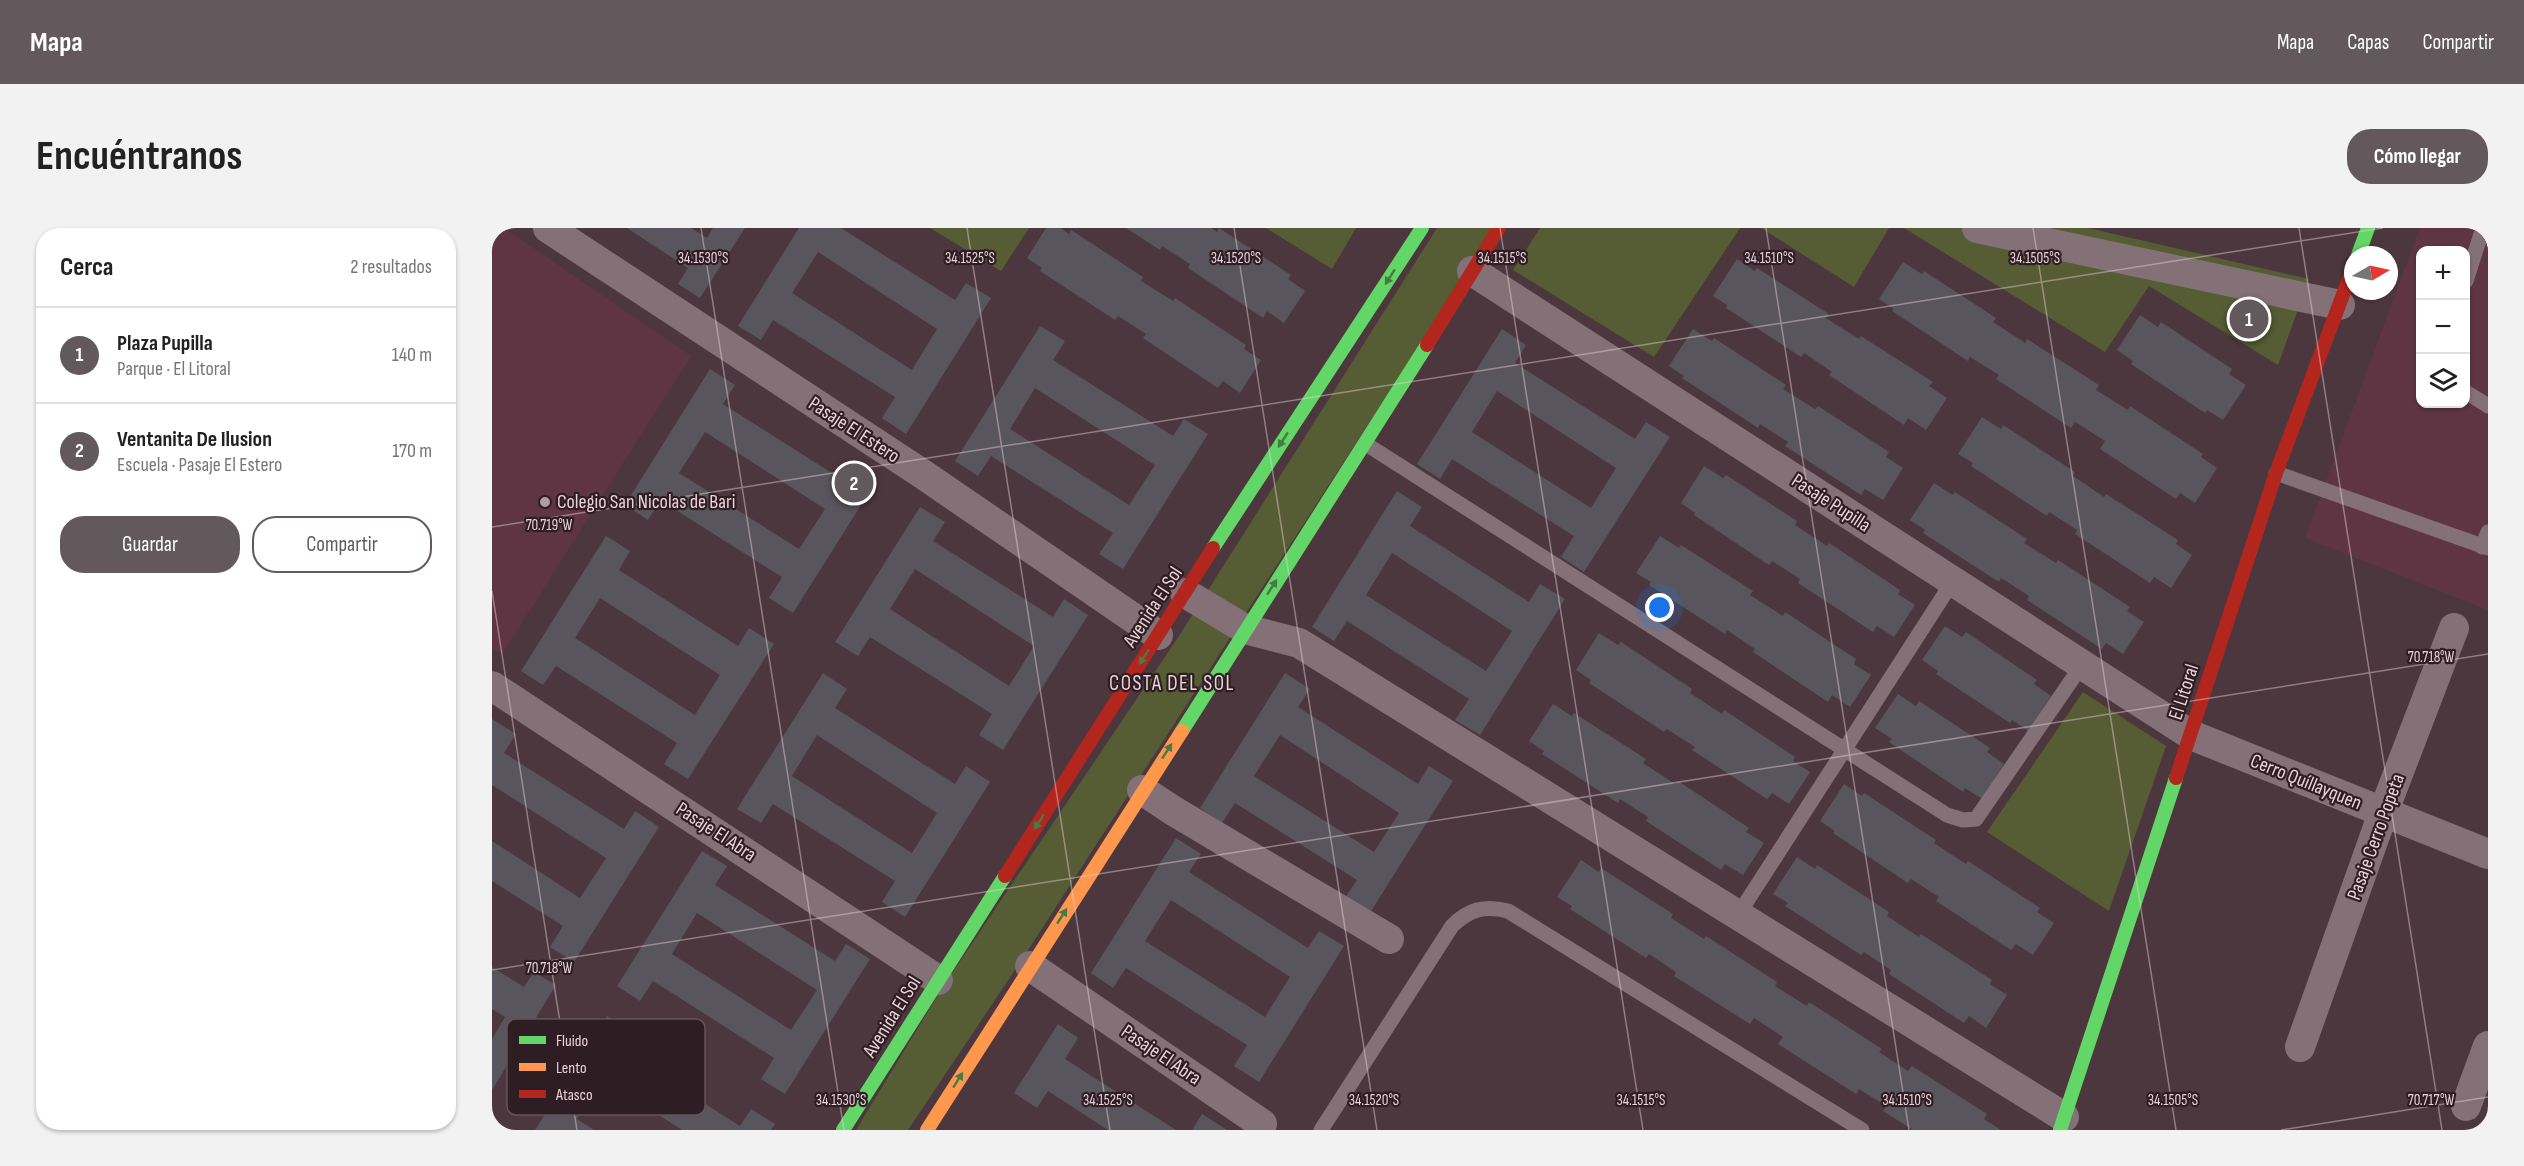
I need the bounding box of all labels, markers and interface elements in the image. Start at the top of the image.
text: Mapa [30,26,83,59]
text: Mapa [2277,30,2314,55]
text: Capas [2347,30,2389,55]
text: Compartir [2422,30,2494,55]
button: Cómo llegar [2347,129,2488,184]
text: Encuéntranos [36,131,242,182]
north arrow [2344,246,2398,300]
map controls [2416,246,2470,408]
button: + [2416,246,2470,300]
text: 34.1530°S [678,249,728,268]
text: 34.1525°S [945,249,995,268]
text: 34.1520°S [1211,249,1261,268]
text: 34.1515°S [1478,249,1526,268]
text: 34.1510°S [1744,249,1794,268]
text: 34.1505°S [2010,249,2060,268]
text: Cerca [60,252,113,283]
text: 2 resultados [350,255,432,279]
one-way arrow [1385,269,1396,285]
pin: 1 [2230,296,2268,341]
button: − [2416,300,2470,354]
text: Plaza Pupilla [117,330,213,357]
text: 1 [76,343,83,367]
text: 140 m [392,343,432,367]
button: layers [2416,354,2470,408]
text: Parque · El Litoral [117,357,231,381]
street label: Pasaje El Estero [804,392,904,468]
text: Ventanita De Ilusion [117,426,272,453]
one-way arrow [1278,432,1289,448]
text: 2 [75,439,84,463]
text: 170 m [392,439,432,463]
text: Escuela · Pasaje El Estero [117,453,282,477]
pin: 2 [834,460,874,506]
street label: Pasaje Pupilla [1787,469,1875,537]
place label: Colegio San Nicolas de Bari [557,490,735,514]
marker: Colegio San Nicolas de Bari [538,495,552,509]
button: Guardar [60,516,240,573]
button: Compartir [252,516,432,573]
text: 70.719°W [526,516,573,535]
street label: Avenida El Sol [1118,562,1188,653]
one-way arrow [1267,579,1278,595]
your location [1645,593,1674,622]
text: 70.718°W [2408,648,2454,667]
one-way arrow [1139,649,1150,665]
street label: El Litoral [2164,661,2204,723]
district label: COSTA DEL SOL [1109,671,1235,696]
one-way arrow [1161,743,1172,759]
street label: Cerro Quíllayquen [2247,749,2365,815]
street label: Pasaje Cerro Popeta [2342,771,2410,903]
street label: Pasaje El Abra [671,797,761,867]
one-way arrow [1034,814,1045,830]
one-way arrow [1057,908,1068,924]
text: 70.718°W [526,959,572,978]
street label: Avenida El Sol [857,972,926,1063]
legend [507,1019,705,1115]
street label: Pasaje El Abra [1117,1020,1205,1090]
text: Fluido [556,1032,588,1051]
text: Lento [556,1059,587,1078]
one-way arrow [952,1073,964,1089]
text: Atasco [555,1086,593,1105]
text: 34.1530°S [816,1091,866,1110]
text: 34.1525°S [1083,1091,1133,1110]
text: 34.1520°S [1349,1091,1399,1110]
text: 34.1515°S [1617,1091,1665,1110]
text: 34.1510°S [1882,1091,1932,1110]
text: 34.1505°S [2148,1091,2198,1110]
text: 70.717°W [2408,1091,2455,1110]

